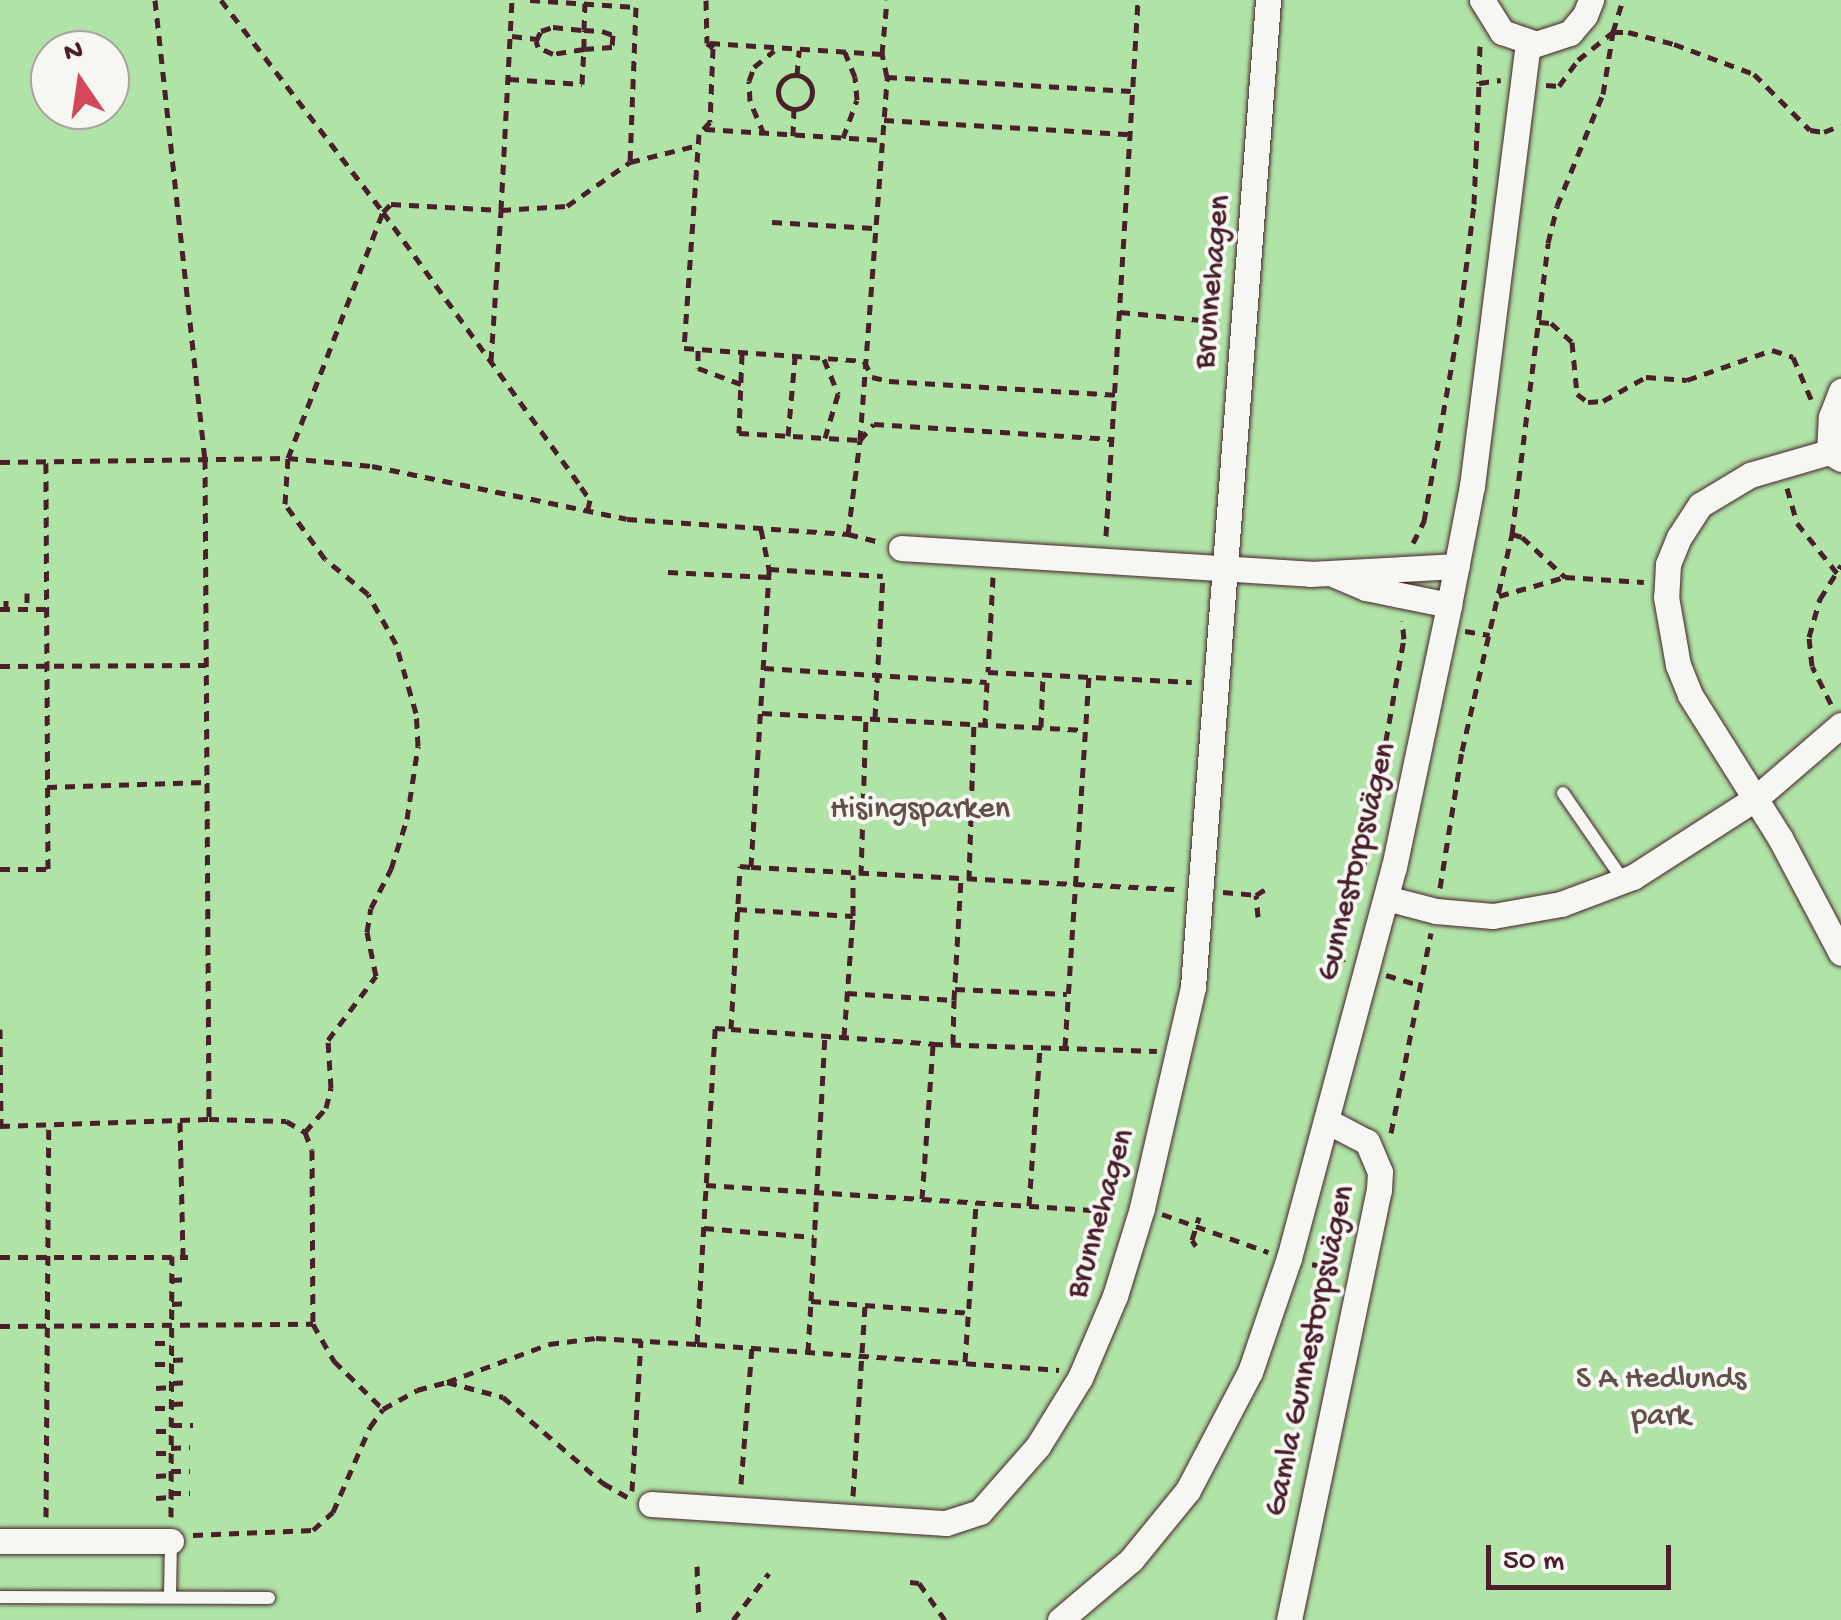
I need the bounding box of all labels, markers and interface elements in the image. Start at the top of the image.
north arrow [30,30,130,130]
text: N [61,34,86,70]
street label: Brunnehagen [1187,193,1241,371]
street label: Gunnestorpsvägen [1310,739,1406,985]
park label: Hisingsparken [830,791,1010,829]
street label: Brunnehagen [1059,1125,1145,1303]
street label: Gamla Gunnestorpsvägen [1257,1182,1365,1520]
park label: S A Hedlunds park [1576,1362,1746,1437]
scale bar [1491,1525,1676,1587]
text: 50 m [1503,1545,1564,1580]

